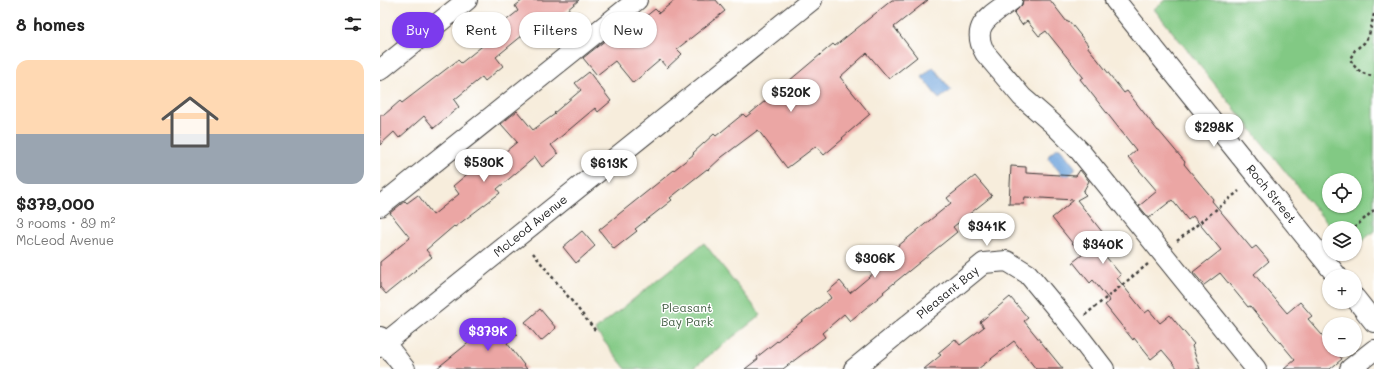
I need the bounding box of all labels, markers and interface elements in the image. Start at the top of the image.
chip: Buy [392,12,444,48]
chip: Rent [452,12,511,48]
chip: Filters [519,12,592,48]
chip: New [600,12,657,48]
text: 8 homes [16,13,85,35]
icon: filters [342,13,364,35]
pin: $520K [763,79,819,113]
text: $520K [771,83,811,100]
icon: home [154,86,226,158]
pin: $298K [1186,114,1242,148]
text: $298K [1194,118,1234,135]
pin: $530K [456,149,512,183]
pin: $613K [581,150,637,184]
text: $530K [464,153,504,170]
text: $613K [590,154,628,171]
street label: Roch Street [1243,161,1300,226]
map controls [1322,173,1362,357]
button: locate [1322,173,1362,213]
street label: McLeod Avenue [490,191,570,260]
text: $379,000 [16,192,94,214]
pin: $341K [959,213,1015,247]
text: 3 rooms · 89 m² [16,214,115,231]
text: $341K [968,217,1006,234]
button: layers [1322,221,1362,261]
text: McLeod Avenue [16,231,114,248]
pin: $340K [1075,231,1131,265]
text: $340K [1083,235,1124,252]
pin: $306K [847,245,903,279]
text: $306K [855,249,895,266]
street label: Pleasant Bay [913,262,981,322]
button: + [1322,269,1362,309]
park label: Pleasant Bay Park [661,299,713,329]
button: − [1322,317,1362,357]
pin: $379K [460,318,516,352]
text: $379K [468,322,508,339]

